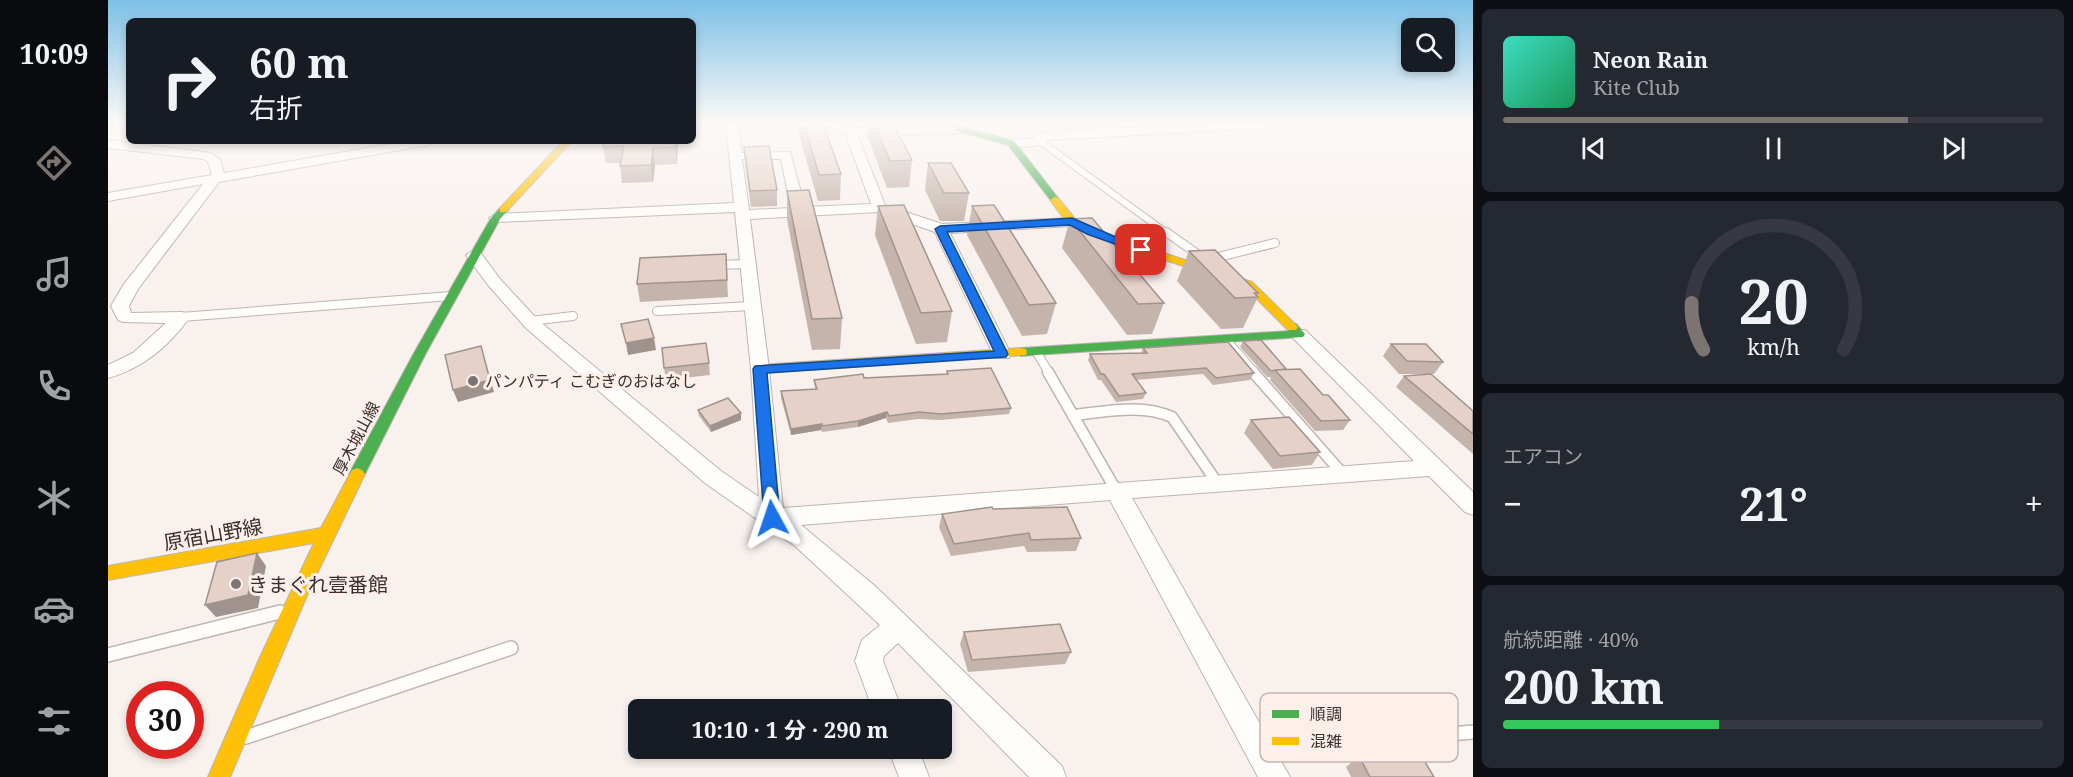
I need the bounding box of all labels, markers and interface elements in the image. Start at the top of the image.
map controls [1401,18,1455,72]
button: search [1401,18,1455,72]
text: 60 m [249,33,349,90]
text: 10:09 [19,35,89,72]
icon: right [150,42,228,120]
text: Neon Rain [1593,44,1708,74]
text: Kite Club [1593,74,1680,101]
text: 右折 [249,89,303,126]
icon: previous [1577,132,1610,165]
icon: pause [1757,132,1790,165]
icon: next [1937,132,1970,165]
icon: directions [33,142,75,184]
pin [1115,224,1166,275]
icon: arrive [1124,233,1157,266]
icon: music [33,253,75,295]
text: 20 [1738,257,1808,342]
text: km/h [1747,332,1800,361]
icon: phone [33,365,75,407]
place label: パンパティ こむぎのおはなし [485,370,697,392]
marker: パンパティ こむぎのおはなし [466,374,480,388]
street label: 厚木城山線 [328,398,384,478]
text: エアコン [1503,443,1583,470]
text: 21° [1739,473,1808,534]
icon: climate [33,477,75,519]
text: − [1503,481,1522,526]
text: + [2025,481,2043,526]
position arrow [740,486,804,550]
street label: 原宿山野線 [161,512,265,556]
place label: きまぐれ壹番館 [248,571,388,598]
marker: きまぐれ壹番館 [229,577,243,591]
icon: car [33,588,75,630]
text: 航続距離 · 40% [1503,626,1639,653]
text: 200 km [1503,656,1664,717]
speed limit sign: 30 [126,681,204,759]
legend [1260,693,1458,762]
icon: filters [33,700,75,742]
text: 順調 [1310,703,1342,725]
text: 10:10 · 1 分 · 290 m [691,714,889,744]
text: 混雑 [1310,730,1342,752]

